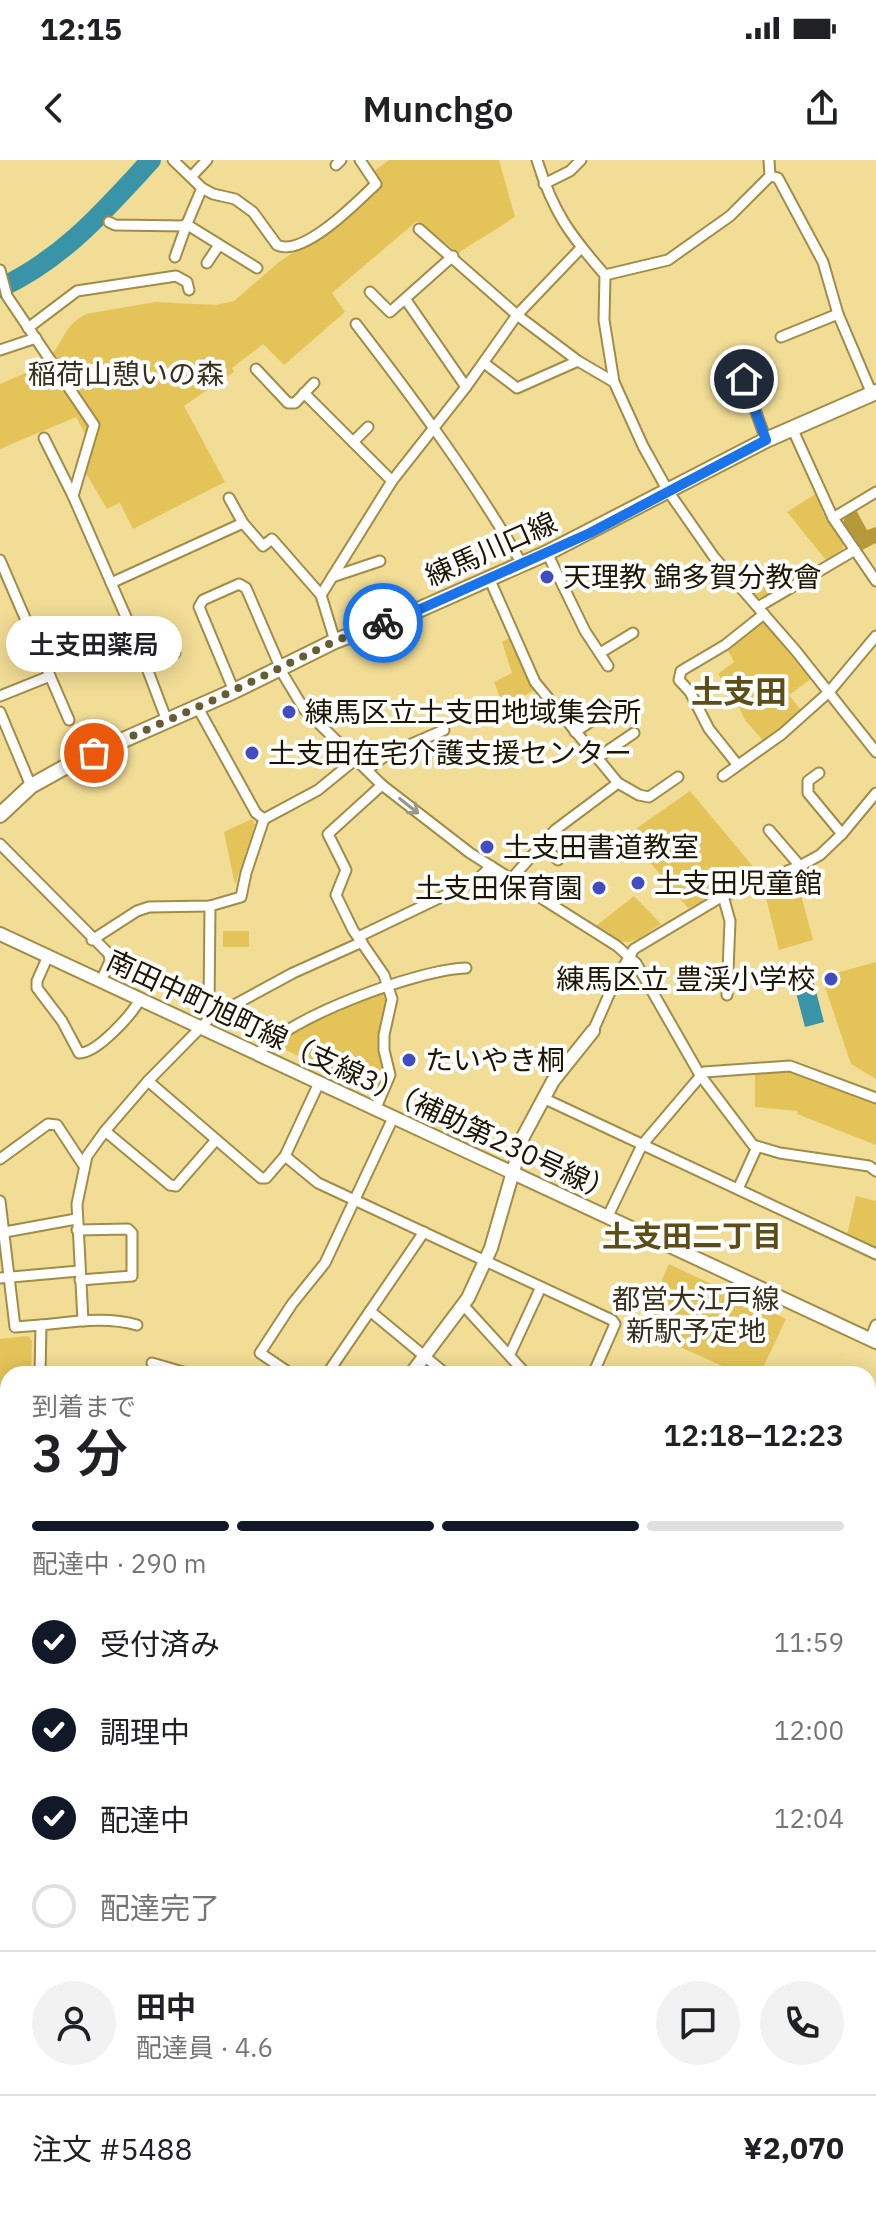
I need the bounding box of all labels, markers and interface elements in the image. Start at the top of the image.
text: 12:15 [40,9,122,48]
text: Munchgo [362,85,514,132]
icon: back [32,86,76,130]
icon: share [800,86,844,130]
pin [710,345,778,413]
park label: 稲荷山憩いの森 [28,355,224,392]
icon: home [722,357,766,401]
street label: 練馬川口線 [419,503,562,594]
place label: 天理教 錦多賀分教會 [563,558,822,595]
marker: 天理教 錦多賀分教會 [538,568,556,586]
courier [343,583,423,663]
icon: bike [361,601,405,645]
callout: 土支田薬局 [6,617,182,673]
text: 土支田薬局 [29,627,159,661]
district label: 土支田 [691,670,787,712]
place label: 練馬区立土支田地域集会所 [305,693,641,730]
marker: 練馬区立土支田地域集会所 [280,703,298,721]
pin [60,719,128,787]
icon: bag [72,731,116,775]
place label: 土支田在宅介護支援センター [268,734,632,771]
marker: 土支田在宅介護支援センター [243,744,261,762]
one-way arrow [398,797,419,815]
place label: 土支田書道教室 [503,828,699,865]
marker: 土支田書道教室 [478,838,496,856]
place label: 土支田児童館 [654,864,822,901]
place label: 土支田保育園 [415,869,583,906]
marker: 土支田児童館 [629,874,647,892]
marker: 土支田保育園 [590,879,608,897]
street label: 南田中町旭町線（支線3）（補助第230号線） [101,941,622,1210]
place label: 練馬区立 豊渓小学校 [556,960,815,997]
marker: 練馬区立 豊渓小学校 [822,970,840,988]
place label: たいやき桐 [425,1041,565,1078]
marker: たいやき桐 [400,1051,418,1069]
district label: 土支田二丁目 [602,1216,782,1255]
park label: 都営大江戸線 新駅予定地 [612,1280,780,1349]
text: 到着まで [32,1389,136,1423]
text: 12:18–12:23 [663,1415,844,1454]
text: 3 分 [32,1419,127,1486]
text: 配達中 · 290 m [32,1546,206,1580]
icon: check [32,1620,76,1664]
text: 受付済み [100,1624,220,1663]
text: 11:59 [774,1625,844,1659]
icon: check [32,1708,76,1752]
text: 調理中 [100,1712,190,1751]
text: 12:00 [774,1713,844,1747]
icon: check [32,1796,76,1840]
text: 配達中 [100,1800,190,1839]
text: 12:04 [774,1801,844,1835]
text: 配達完了 [100,1888,220,1927]
button: person [32,1981,116,2065]
button: chat [656,1981,740,2065]
button: phone [760,1981,844,2065]
text: 田中 [136,1987,196,2026]
text: 配達員 · 4.6 [136,2030,273,2064]
text: ¥2,070 [743,2128,844,2167]
text: 注文 #5488 [32,2129,192,2168]

